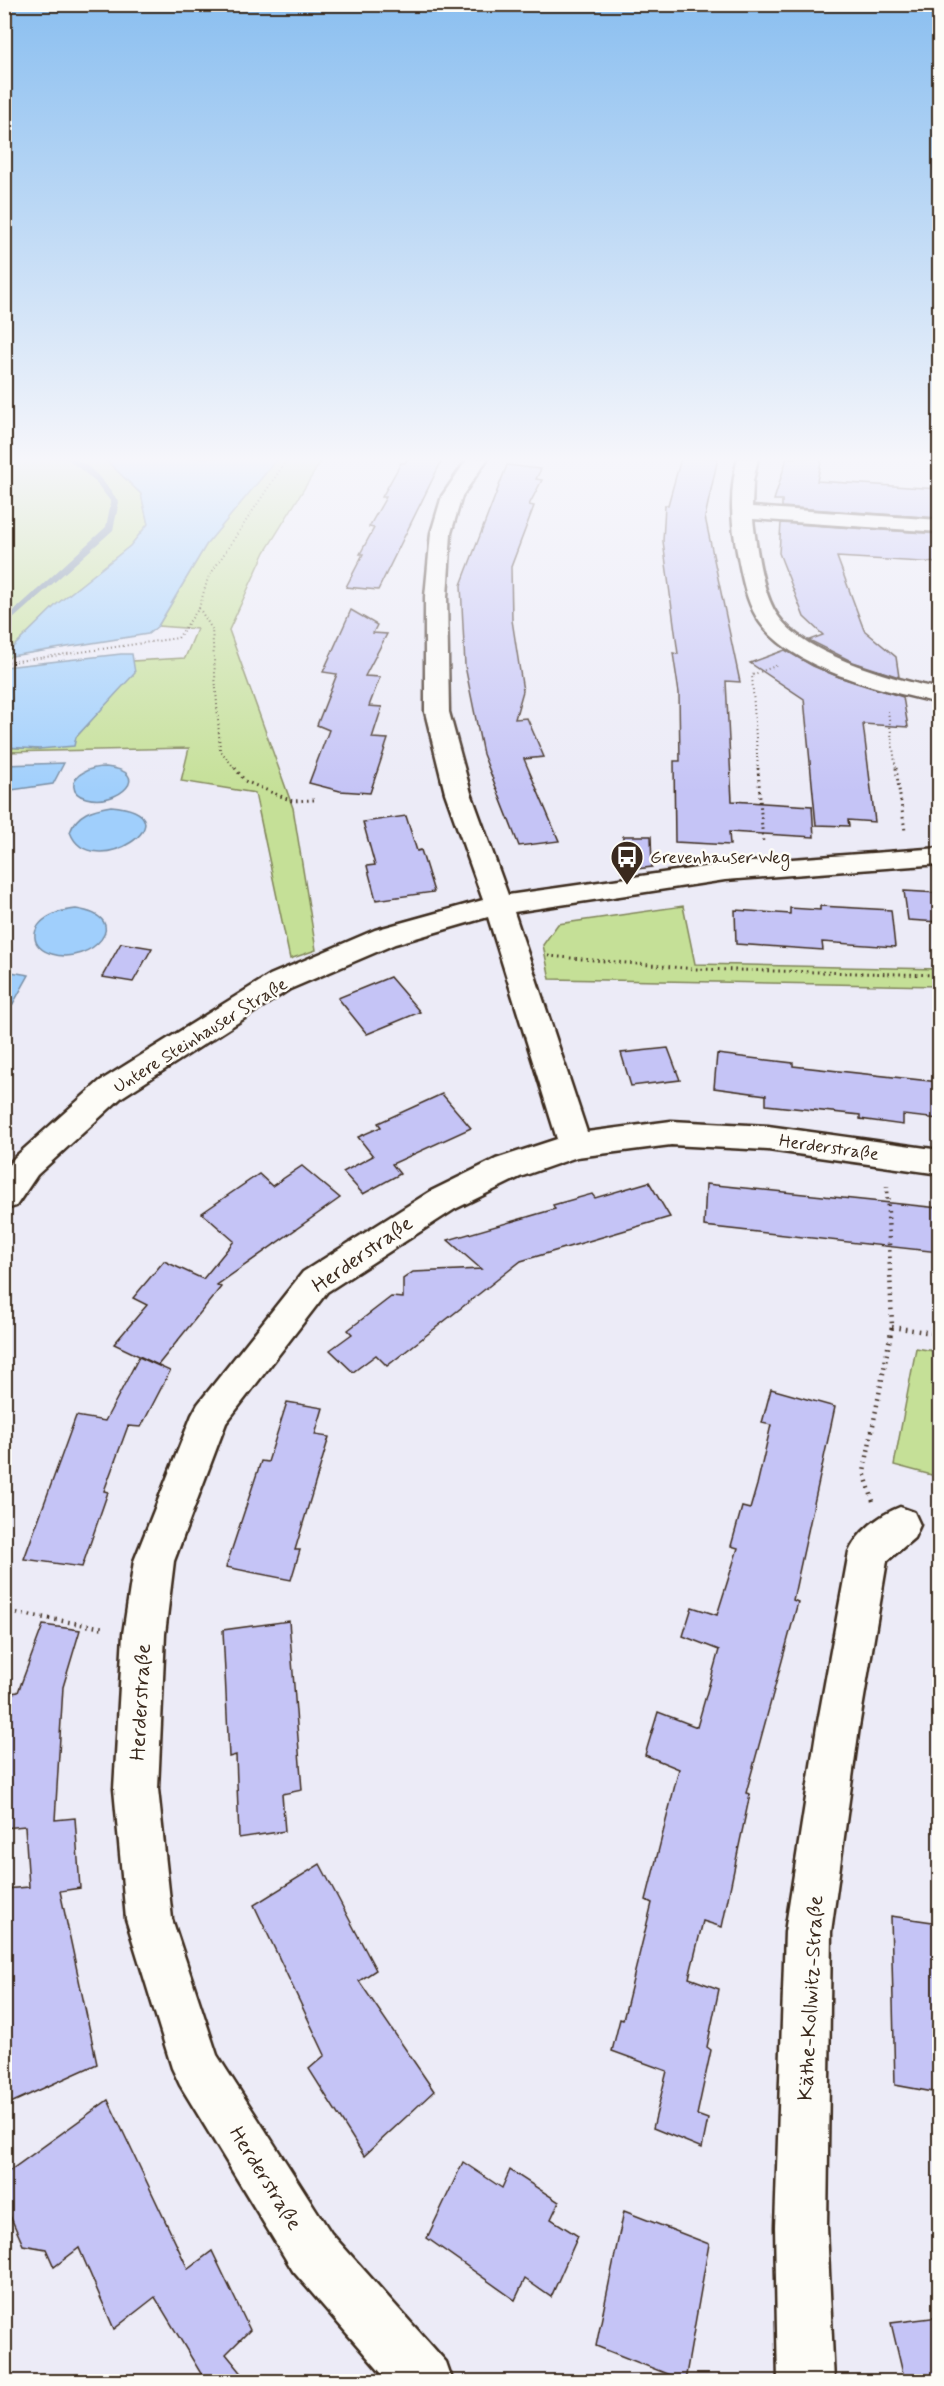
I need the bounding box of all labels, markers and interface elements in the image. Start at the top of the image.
bus stop icon: Grevenhauser Weg [609,839,645,886]
place label: Grevenhauser Weg [650,846,790,871]
street label: Untere Steinhauser Straße [109,972,292,1099]
street label: Herderstraße [777,1129,880,1167]
street label: Herderstraße [307,1210,419,1300]
street label: Herderstraße [124,1643,158,1761]
street label: Käthe-Kollwitz-Straße [792,1895,830,2101]
street label: Herderstraße [222,2121,308,2236]

